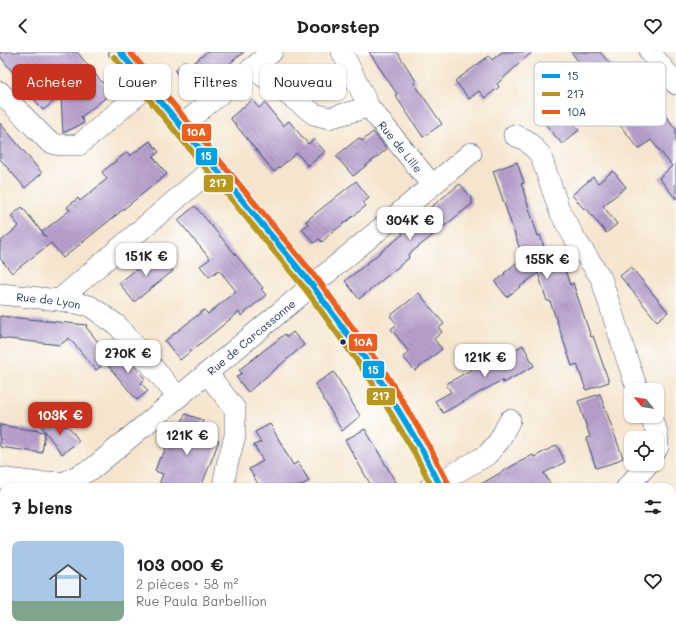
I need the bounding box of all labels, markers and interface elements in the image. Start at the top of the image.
text: Doorstep [296,14,380,38]
icon: back [12,15,34,37]
icon: heart [642,15,664,37]
legend [534,62,666,126]
chip: Acheter [12,64,96,100]
chip: Louer [104,64,171,100]
chip: Filtres [179,64,252,100]
chip: Nouveau [260,64,346,100]
text: 15 [567,68,578,83]
text: 217 [567,86,584,101]
text: 10A [567,104,586,119]
street label: Rue de Lille [375,118,426,176]
line badge: 10A [181,123,212,142]
text: 10A [186,124,206,139]
line badge: 15 [195,147,218,166]
text: 15 [200,148,212,163]
line badge: 217 [203,174,234,193]
text: 217 [209,175,227,190]
pin: 304K € [377,207,443,241]
text: 304K € [386,211,434,228]
pin: 151K € [113,243,179,277]
pin: 155K € [514,246,580,280]
text: 151K € [125,247,167,264]
text: 155K € [525,250,569,267]
street label: Rue de Lyon [16,288,82,312]
street label: Rue de Carcassonne [203,295,298,378]
line badge: 10A [348,333,378,352]
text: 10A [353,334,373,349]
unlabelled marker [338,337,348,347]
pin: 270K € [95,340,161,374]
text: 270K € [105,344,151,361]
pin: 121K € [452,344,518,378]
text: 121K € [464,348,506,365]
line badge: 15 [362,360,385,379]
text: 15 [367,362,379,377]
north arrow [624,383,664,423]
map controls [624,383,664,471]
line badge: 217 [366,387,396,406]
text: 217 [372,388,390,403]
pin: 103K € [27,402,93,436]
text: 103K € [37,406,83,423]
pin: 121K € [154,422,220,456]
text: 121K € [166,426,208,443]
button: locate [624,431,664,471]
text: 7 biens [12,496,73,518]
icon: filters [642,496,664,518]
text: 103 000 € [136,553,223,575]
icon: home [44,557,92,605]
icon: heart [642,570,664,592]
text: 2 pièces · 58 m² [136,575,238,592]
text: Rue Paula Barbellion [136,592,267,609]

